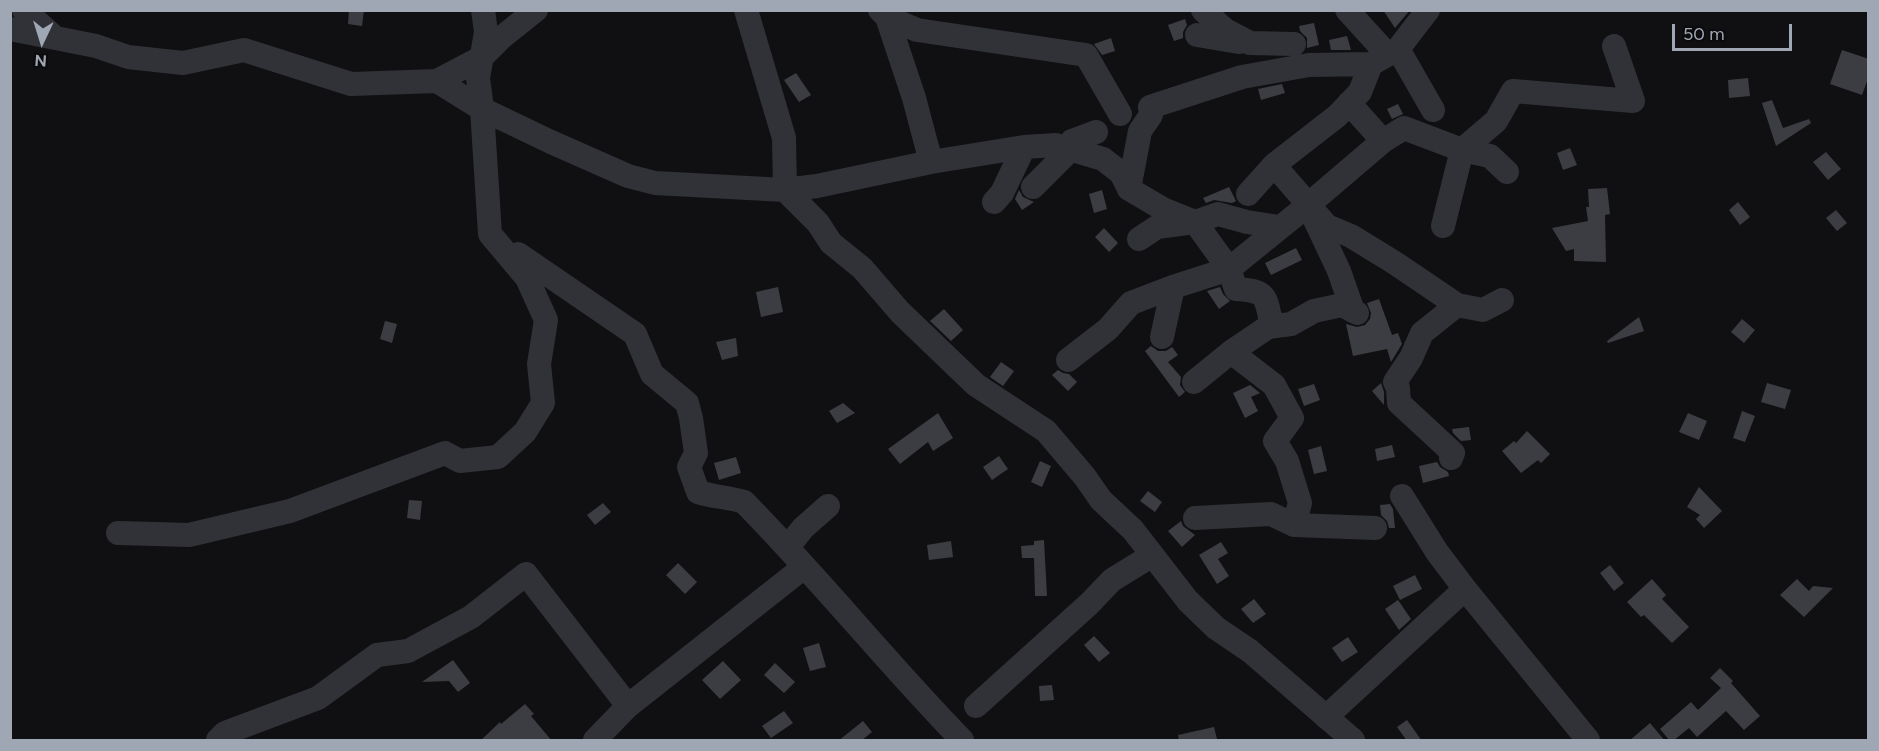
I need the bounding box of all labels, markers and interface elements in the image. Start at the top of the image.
north arrow [12,12,72,72]
scale bar [1675,12,1795,50]
text: 50 m [1683,23,1725,45]
text: N [34,51,48,70]

